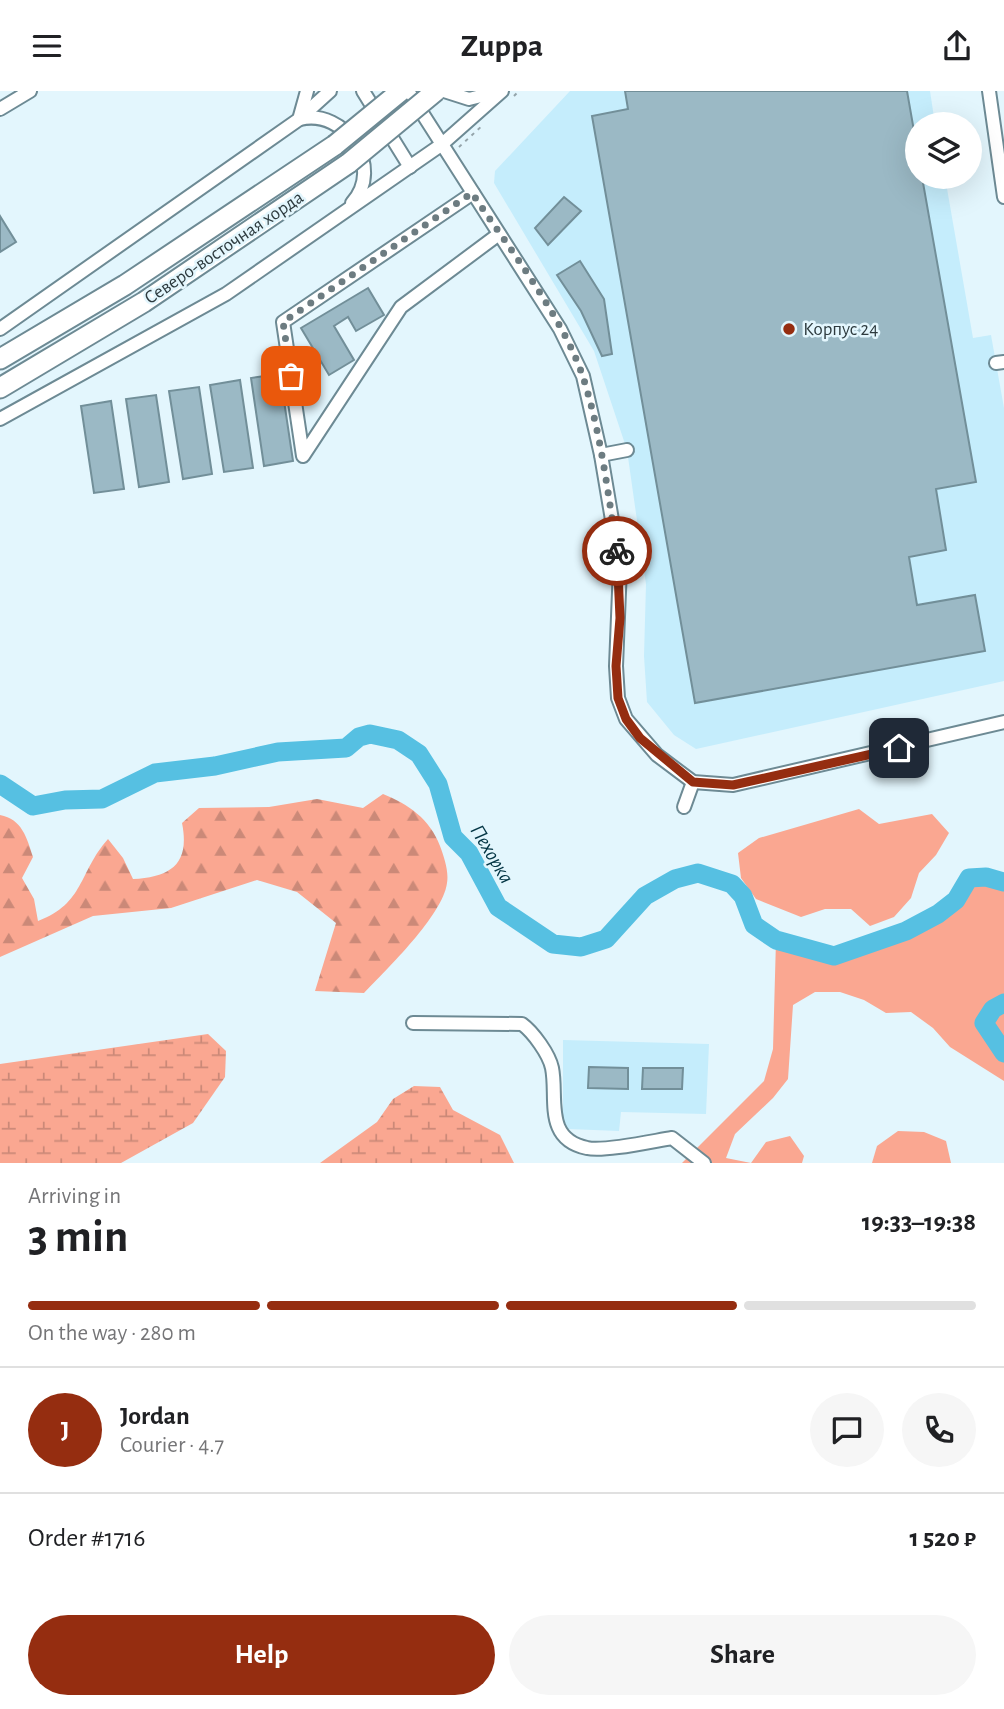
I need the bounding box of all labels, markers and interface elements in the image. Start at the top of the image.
icon: menu [28,27,66,65]
icon: share [938,27,976,65]
text: Zuppa [461,30,543,62]
map controls [905,112,982,189]
button: layers [905,112,982,189]
street label: Северо-восточная хорда [141,188,307,308]
place label: Корпус 24 [803,320,878,339]
marker: Корпус 24 [781,321,797,337]
pin [261,346,321,406]
icon: bag [272,357,310,395]
courier [582,516,652,586]
icon: bike [598,532,636,570]
pin [869,718,929,778]
icon: home [880,729,918,767]
water label: Пехорка [466,821,518,887]
text: Arriving in [28,1185,121,1208]
text: 19:33–19:38 [862,1209,976,1235]
text: 3 min [28,1214,128,1260]
text: On the way · 280 m [28,1322,196,1345]
button: chat [810,1393,884,1467]
button: phone [902,1393,976,1467]
text: Jordan [120,1403,190,1429]
text: J [61,1417,69,1443]
text: Courier · 4.7 [120,1434,224,1457]
text: Order #1716 [28,1525,145,1551]
text: 1 520 ₽ [910,1525,976,1551]
button: Help [28,1615,495,1695]
button: Share [509,1615,976,1695]

